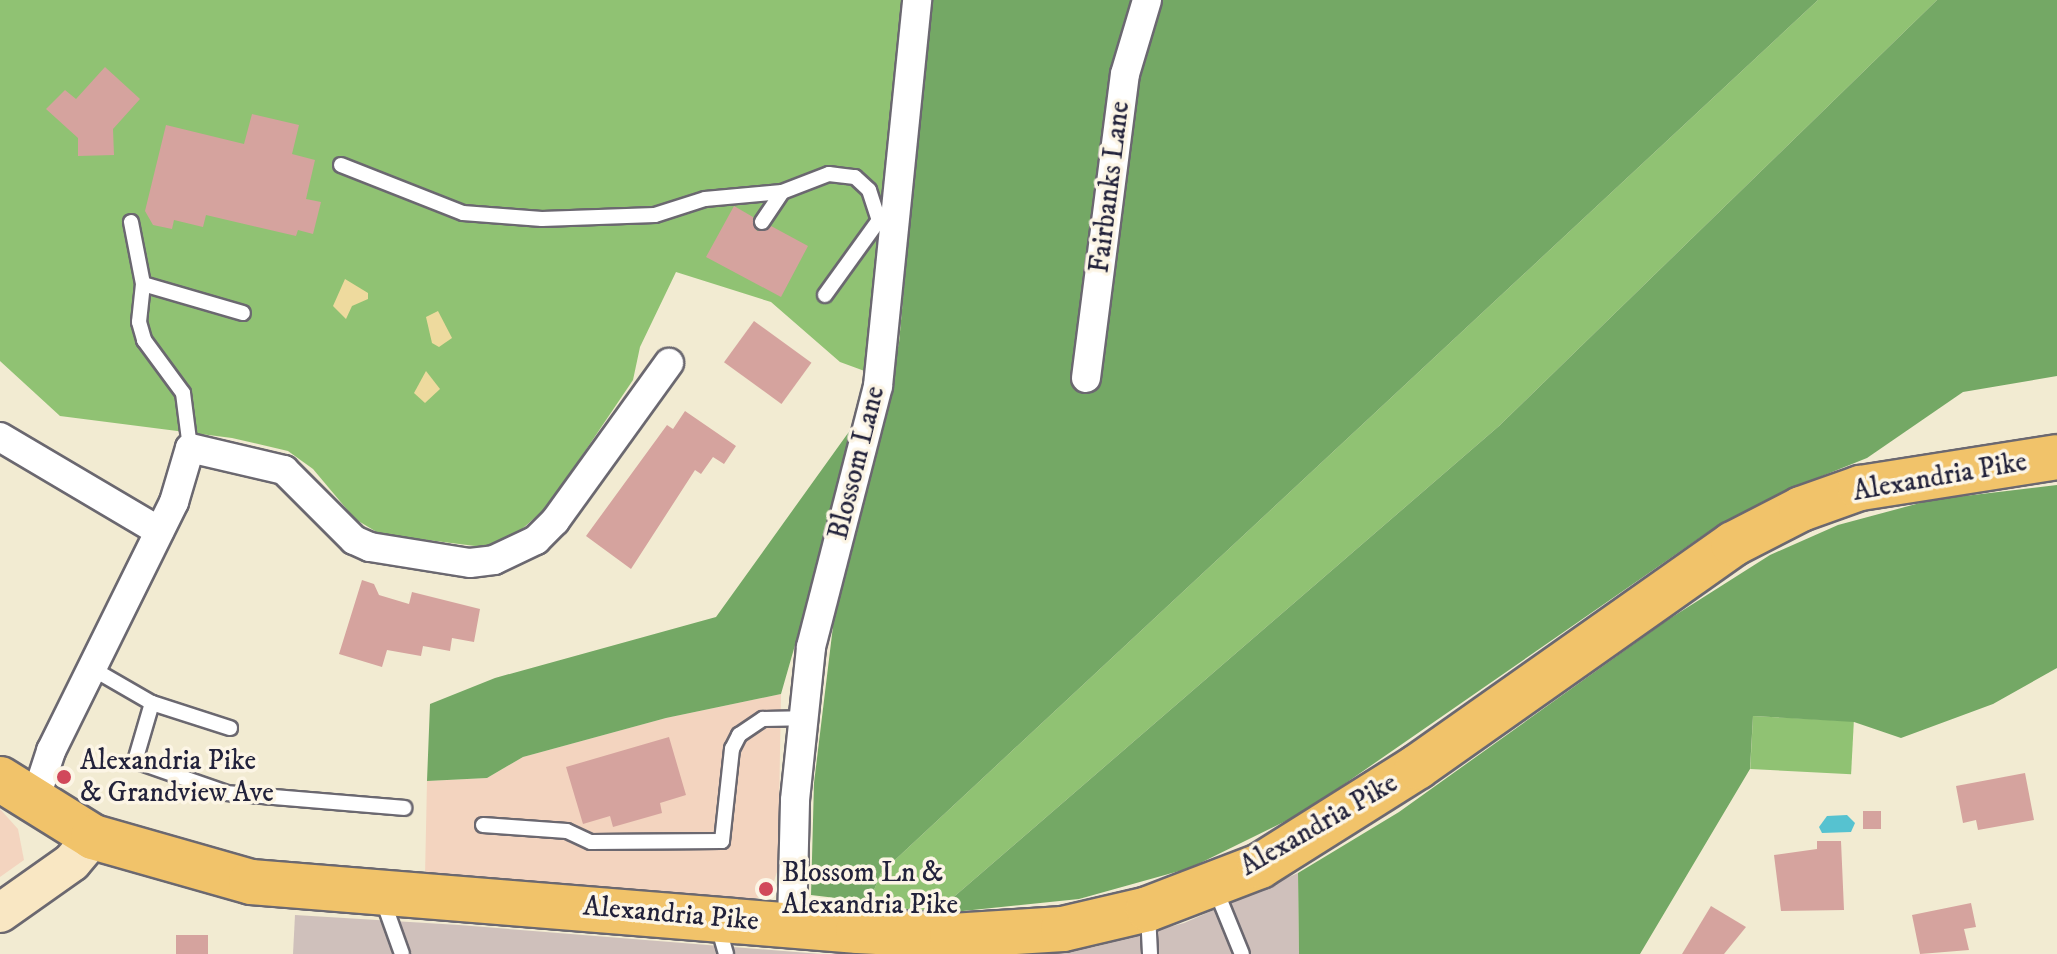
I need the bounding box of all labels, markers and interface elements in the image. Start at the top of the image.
street label: Fairbanks Lane [1083,99,1137,275]
street label: Blossom Lane [822,383,892,543]
street label: Alexandria Pike [1850,445,2030,509]
place label: Alexandria Pike & Grandview Ave [80,744,274,810]
street label: Alexandria Pike [1234,766,1404,884]
marker: Alexandria Pike & Grandview Ave [55,768,73,786]
place label: Blossom Ln & Alexandria Pike [782,856,958,922]
marker: Blossom Ln & Alexandria Pike [757,880,775,898]
street label: Alexandria Pike [582,890,760,938]

